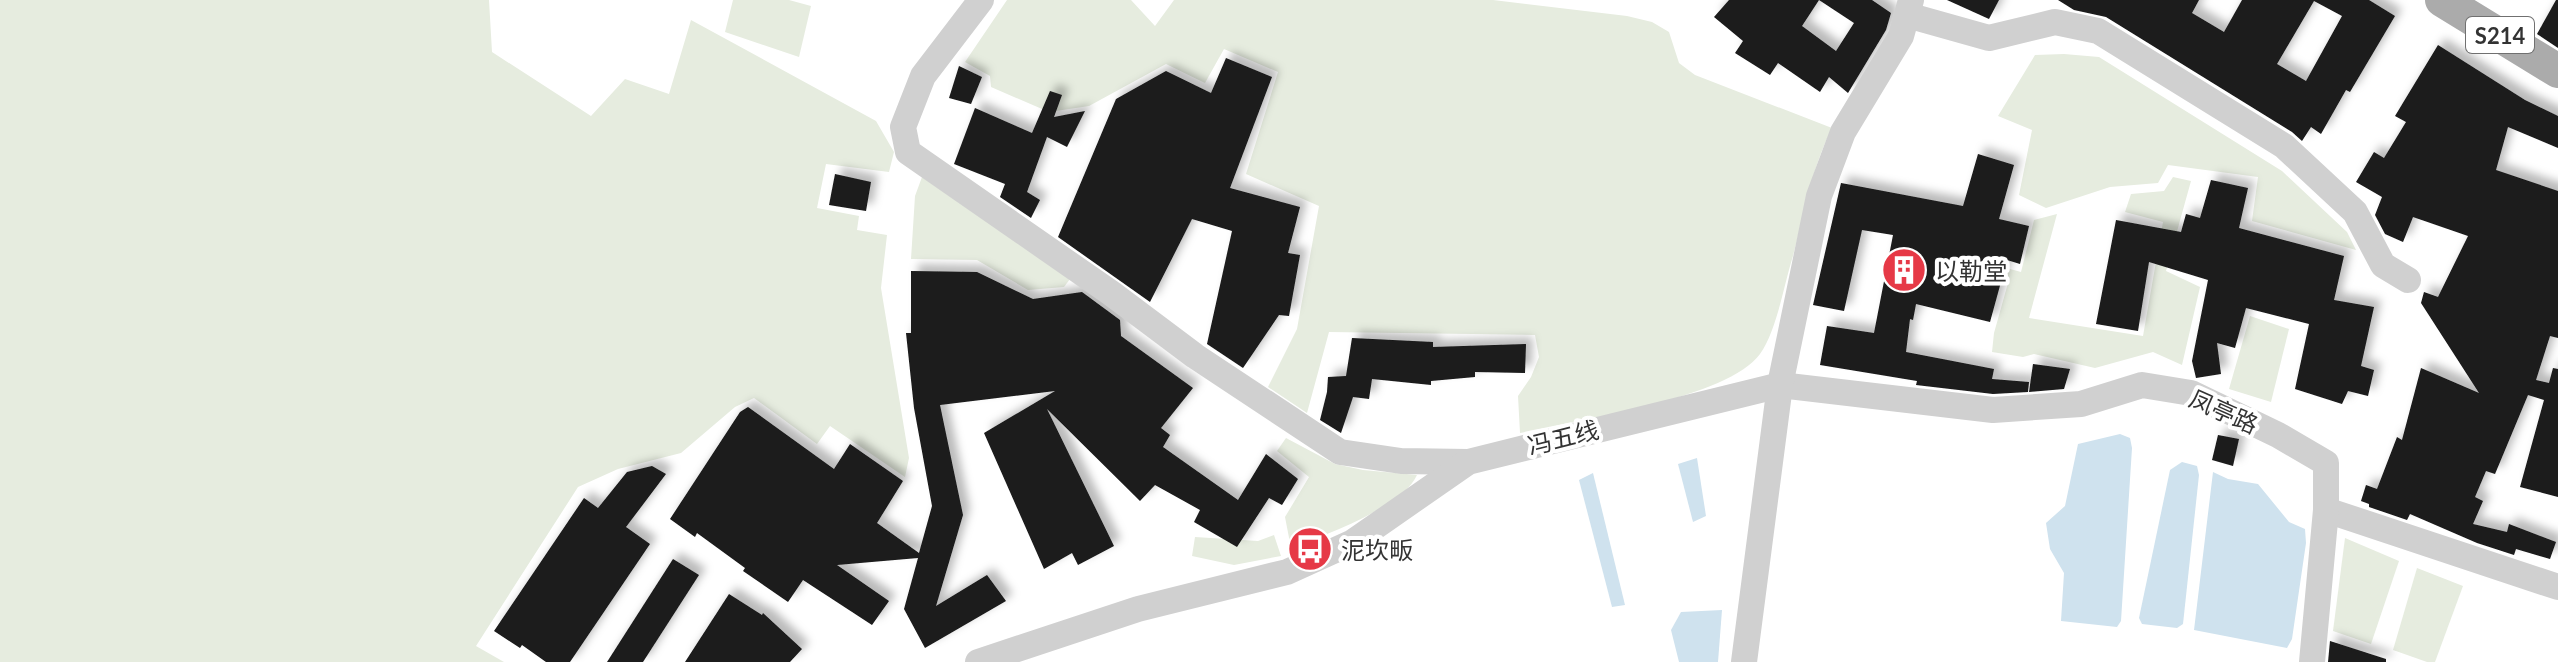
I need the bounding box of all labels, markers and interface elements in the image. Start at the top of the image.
road number: S214 [2466,17,2534,53]
building icon: 以勒堂 [1880,246,1928,294]
place label: 以勒堂 [1935,256,2007,285]
street label: 凤亭路 [2185,383,2263,439]
street label: 冯五线 [1525,414,1601,460]
bus stop icon: 泥坎畈 [1286,525,1334,573]
place label: 泥坎畈 [1341,535,1413,564]

